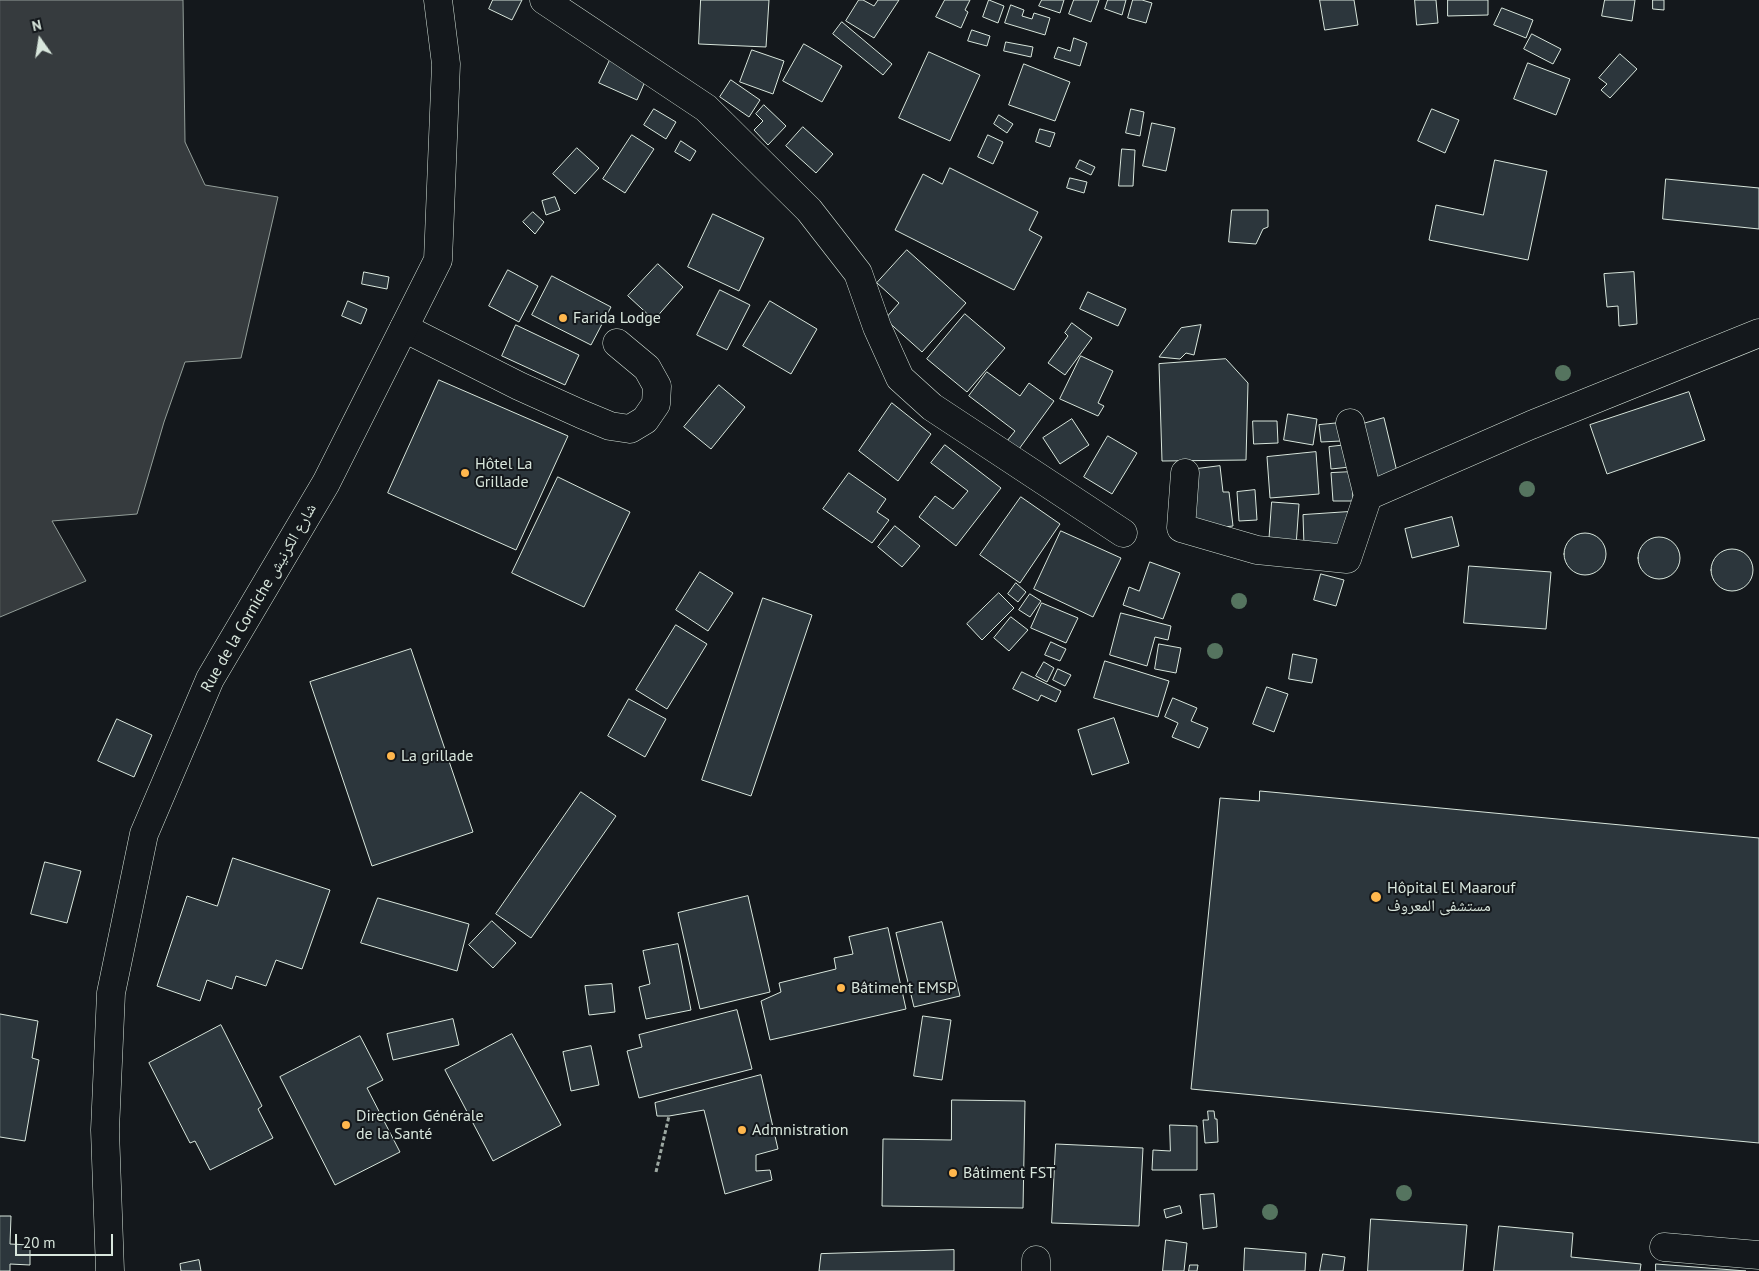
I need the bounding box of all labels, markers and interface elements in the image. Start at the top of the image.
north arrow [15,15,65,65]
text: N [30,16,43,35]
place label: Farida Lodge [573,308,661,328]
marker: Farida Lodge [557,312,569,324]
place label: Hôtel La Grillade [475,454,533,492]
marker: Hôtel La Grillade [459,467,471,479]
street label: Rue de la Corniche شارع الكرنيش [197,500,321,696]
place label: La grillade [401,746,473,766]
marker: La grillade [385,750,397,762]
place label: Hôpital El Maarouf مستشفى المعروف [1387,878,1515,916]
marker: Hôpital El Maarouf مستشفى المعروف [1369,890,1383,904]
place label: Bâtiment EMSP [851,978,956,998]
marker: Bâtiment EMSP [835,982,847,994]
place label: Direction Générale de la Santé [356,1106,484,1144]
marker: Direction Générale de la Santé [340,1119,352,1131]
place label: Admnistration [752,1120,849,1140]
marker: Admnistration [736,1124,748,1136]
place label: Bâtiment FST [963,1163,1055,1183]
marker: Bâtiment FST [947,1167,959,1179]
scale bar [18,1224,115,1256]
text: 20 m [23,1233,56,1252]

